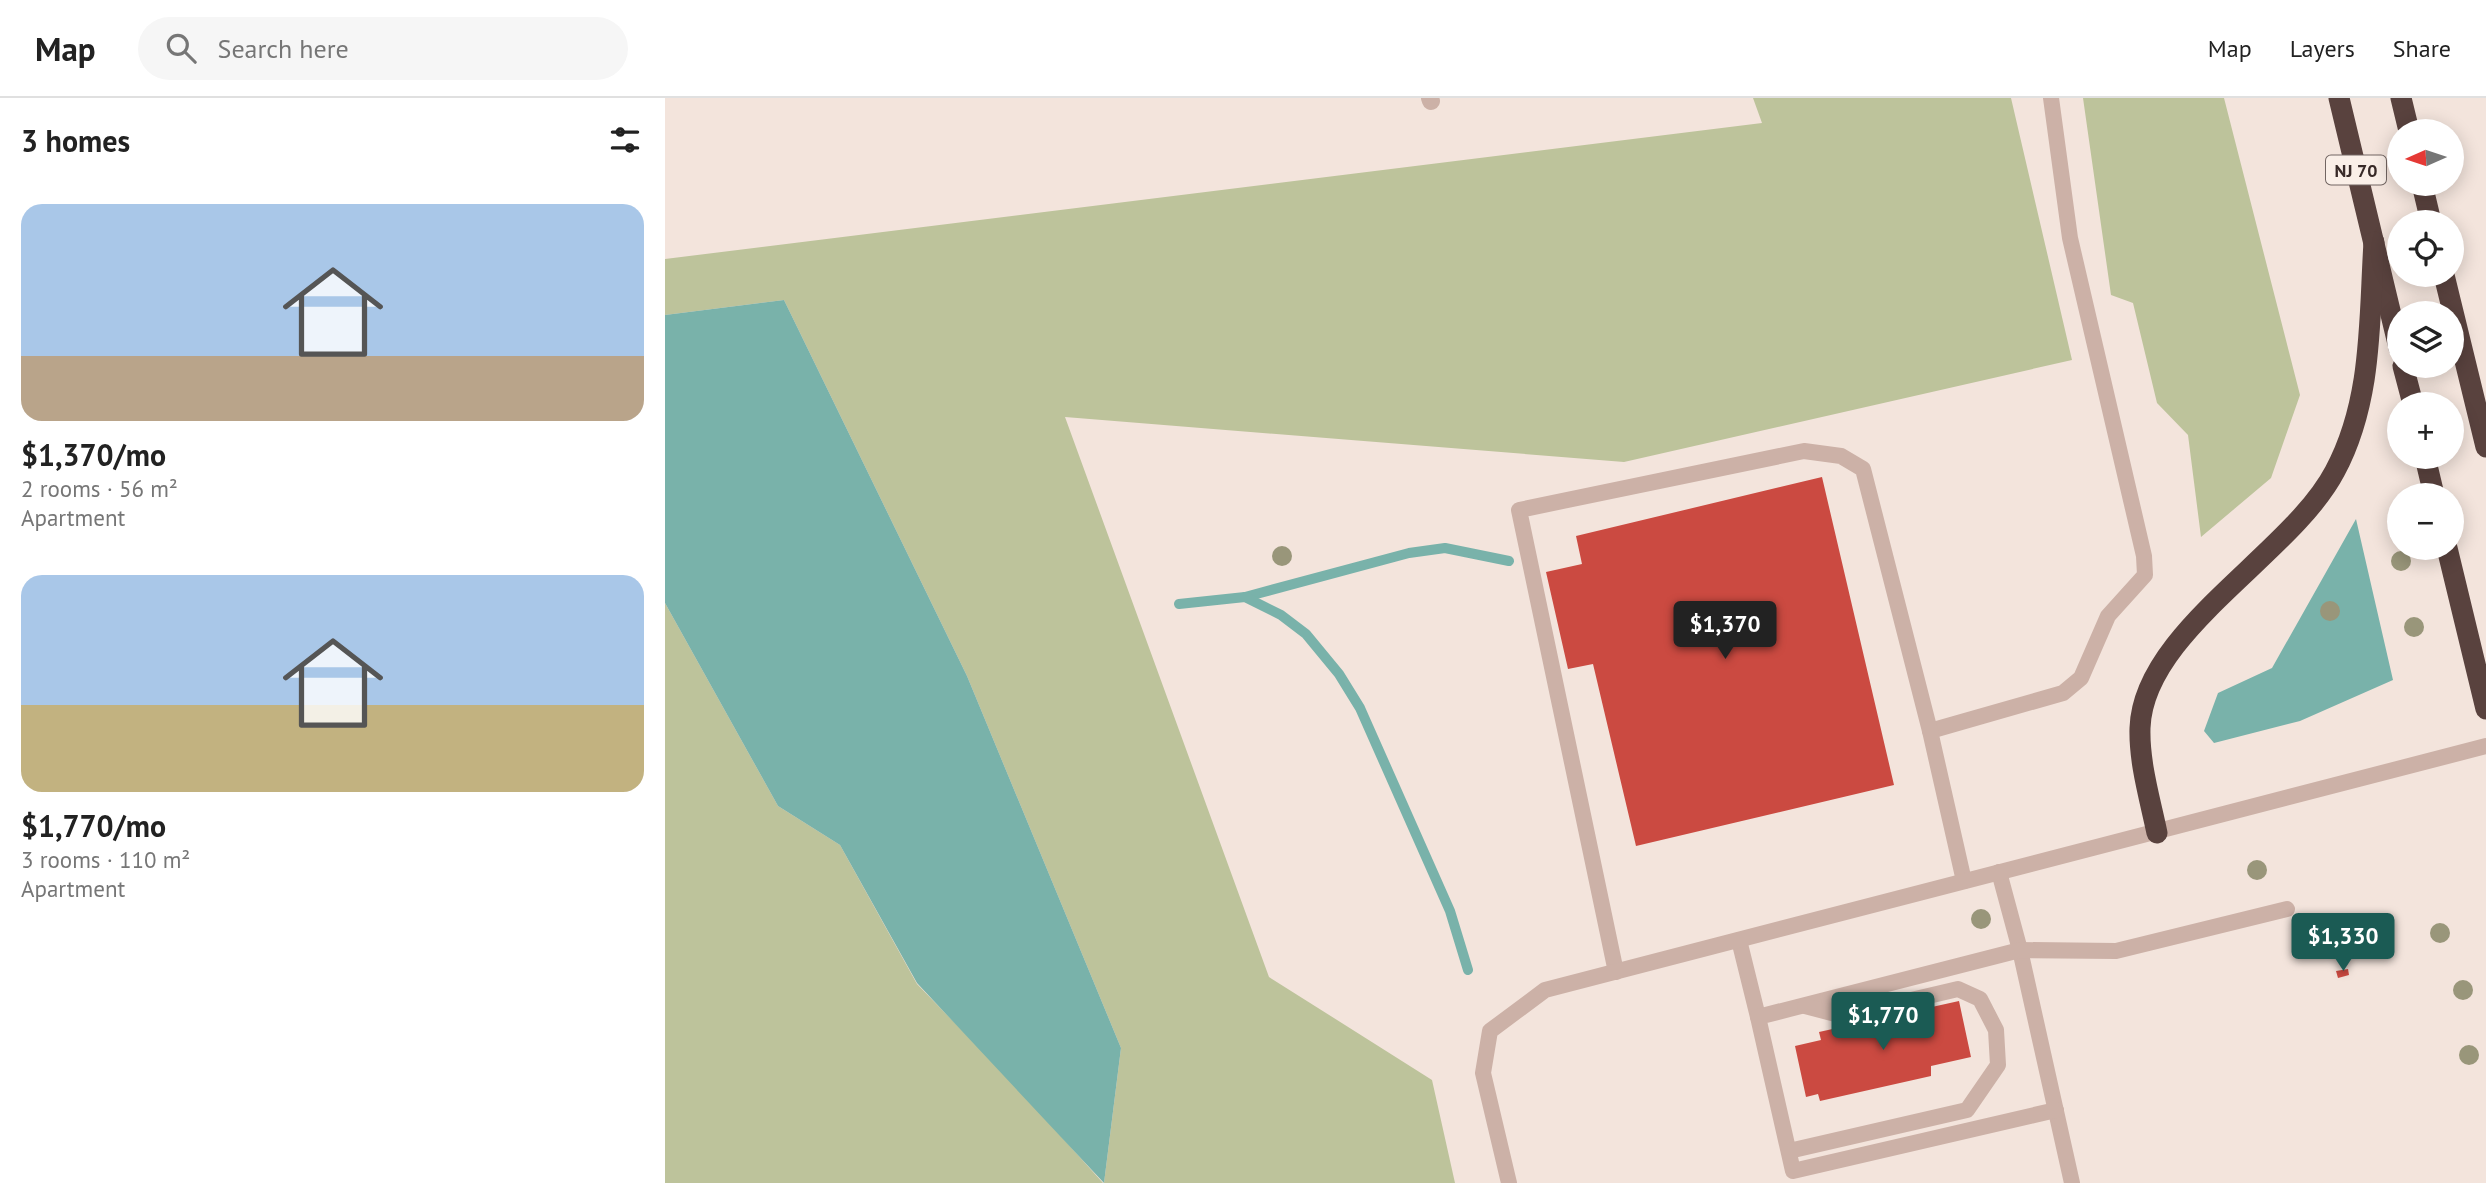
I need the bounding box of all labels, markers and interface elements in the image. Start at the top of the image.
search box [138,17,628,80]
text: Map [35,27,96,70]
icon: search [162,29,200,67]
text: Search here [218,32,349,65]
text: Map [2208,33,2252,64]
text: Layers [2290,33,2355,64]
text: Share [2393,33,2451,64]
north arrow [2387,119,2464,196]
map controls [2387,119,2464,560]
text: 3 homes [21,121,130,160]
icon: filters [606,121,644,159]
road number: NJ 70 [2326,156,2386,184]
button: locate [2387,210,2464,287]
icon: home [270,249,396,375]
button: layers [2387,301,2464,378]
button: + [2387,392,2464,469]
text: $1,370/mo [21,435,166,474]
text: 2 rooms · 56 m² [21,474,178,503]
button: − [2387,483,2464,560]
text: Apartment [21,503,125,532]
pin: $1,370 [1668,602,1782,661]
text: $1,370 [1689,609,1761,638]
icon: home [270,620,396,746]
text: $1,770/mo [21,806,166,845]
text: 3 rooms · 110 m² [21,845,190,874]
text: Apartment [21,874,125,903]
pin: $1,330 [2286,914,2400,973]
text: $1,330 [2307,921,2379,950]
pin: $1,770 [1826,992,1940,1052]
text: $1,770 [1847,1000,1919,1029]

